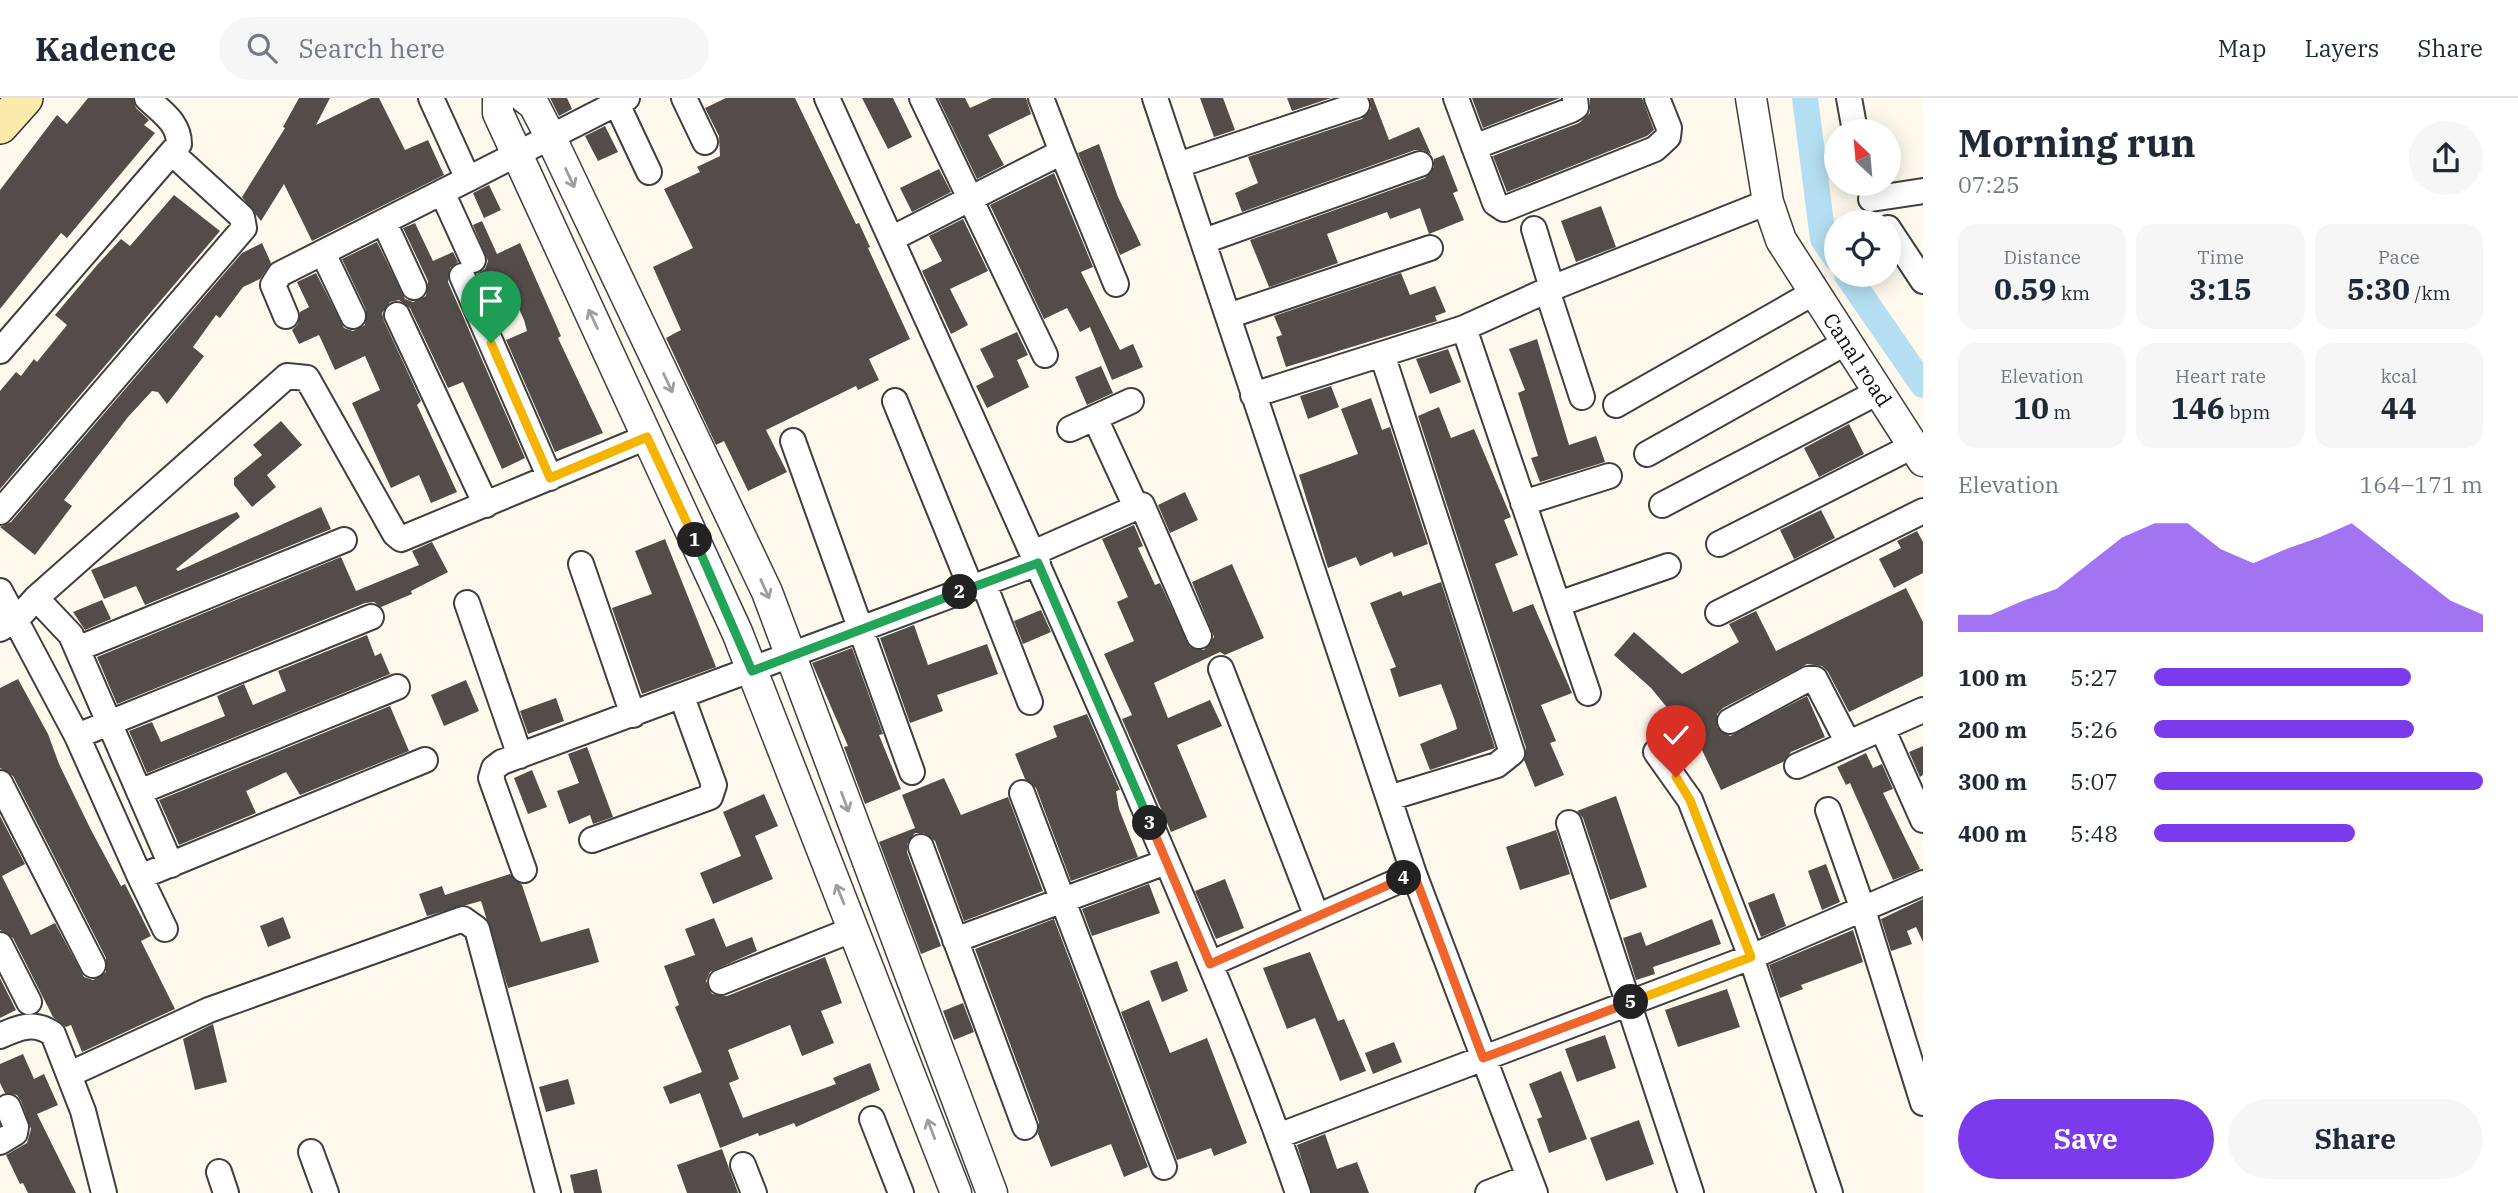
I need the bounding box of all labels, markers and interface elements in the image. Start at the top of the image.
search box [219,17,709,80]
text: Kadence [35,27,177,70]
icon: search [243,29,281,67]
text: Search here [299,31,445,65]
text: Map [2218,32,2266,64]
text: Layers [2304,32,2379,64]
text: Share [2417,32,2483,64]
text: Morning run [1958,118,2196,167]
north arrow [1824,119,1900,196]
map controls [1824,119,1901,287]
button: share [2409,121,2483,195]
one-way arrow [564,167,577,188]
text: 07:25 [1958,169,2020,199]
button: locate [1824,210,1901,287]
text: Distance [2003,245,2081,269]
text: Time [2197,245,2244,269]
text: Pace [2378,245,2420,269]
text: 0.59 [1994,269,2057,308]
text: 3:15 [2189,269,2252,308]
text: 5:30 [2347,269,2410,308]
pin [461,271,521,343]
text: km [2057,281,2090,305]
text: /km [2410,281,2451,305]
icon: arrive [472,282,510,320]
street label: Canal road [1817,307,1899,412]
one-way arrow [586,308,599,330]
text: Elevation [2000,364,2084,388]
text: Heart rate [2175,364,2266,388]
text: kcal [2381,364,2417,388]
one-way arrow [662,372,675,393]
text: 10 [2013,388,2049,427]
text: 146 [2171,388,2225,427]
text: 44 [2381,388,2417,427]
text: m [2049,400,2071,424]
text: bpm [2225,400,2270,424]
text: Elevation [1958,469,2059,499]
text: 164–171 m [2359,469,2483,499]
pin: 1 [678,522,712,558]
text: 1 [689,527,700,551]
pin: 2 [942,574,978,610]
one-way arrow [759,578,772,599]
text: 2 [954,579,965,603]
text: 100 m [1958,662,2027,692]
text: 5:27 [2070,662,2118,692]
pin [1646,705,1706,777]
text: 200 m [1958,714,2027,744]
text: 5:26 [2070,714,2118,744]
icon: check [1657,716,1695,754]
text: 300 m [1958,766,2027,796]
text: 5:07 [2070,766,2118,796]
one-way arrow [840,790,853,812]
pin: 3 [1132,806,1168,840]
text: 3 [1144,810,1155,834]
text: 400 m [1958,818,2027,848]
text: 5:48 [2070,818,2118,848]
pin: 4 [1386,860,1422,896]
text: 4 [1398,865,1409,889]
one-way arrow [833,884,846,906]
pin: 5 [1614,984,1648,1020]
text: 5 [1625,989,1636,1013]
button: Save [1958,1099,2214,1179]
button: Share [2228,1099,2483,1179]
one-way arrow [924,1119,936,1141]

